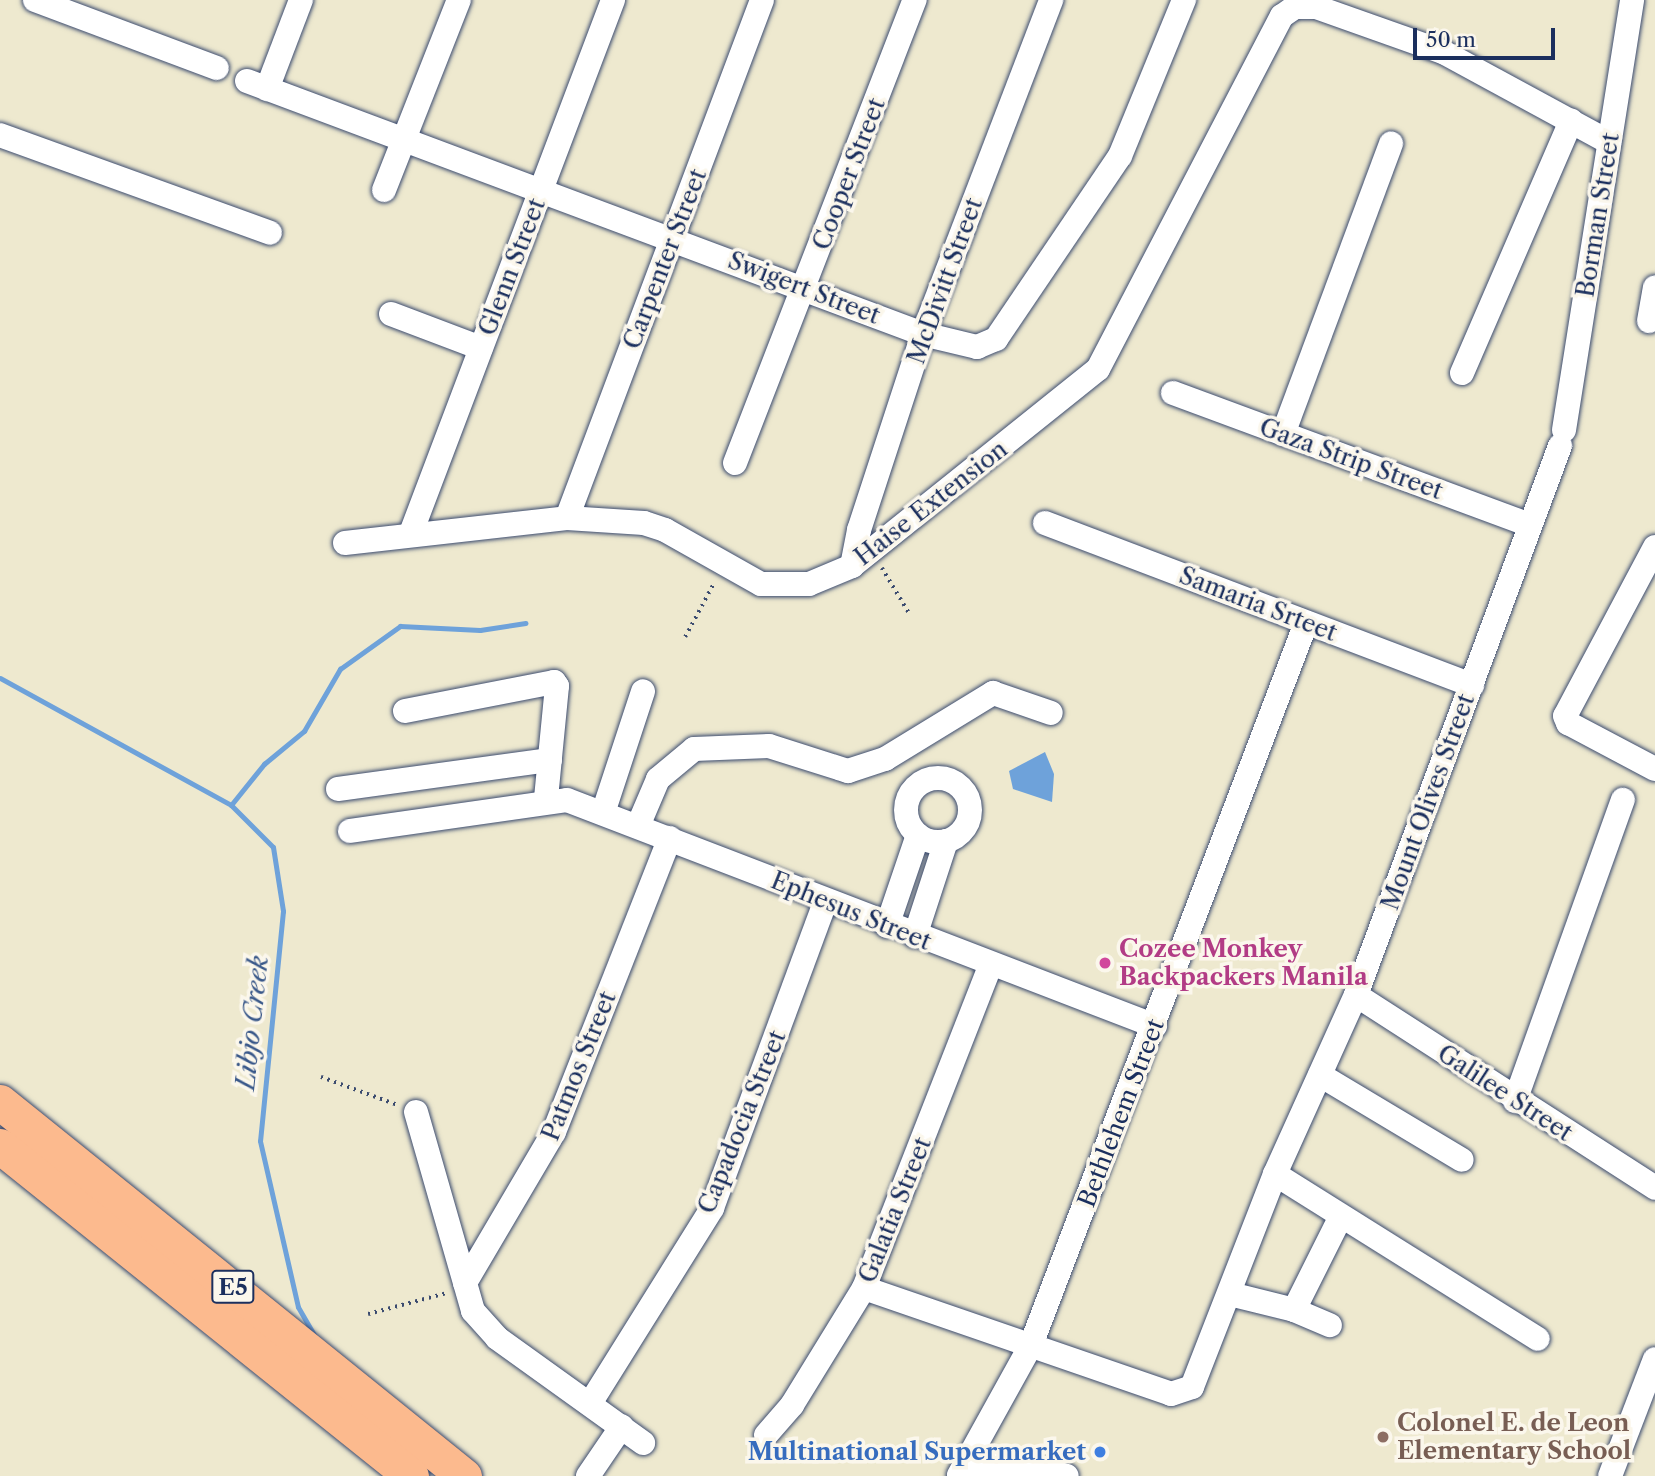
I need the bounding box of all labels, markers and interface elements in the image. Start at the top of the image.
scale bar [1417,14,1559,58]
text: 50 m [1426,27,1476,52]
street label: Cooper Street [807,94,891,254]
street label: Borman Street [1571,131,1625,299]
street label: Carpenter Street [617,165,713,353]
street label: Glenn Street [473,194,551,340]
street label: McDivitt Street [902,194,988,368]
street label: Swigert Street [724,246,884,330]
street label: Gaza Strip Street [1255,412,1447,506]
street label: Haise Extension [849,435,1013,571]
street label: Samaria Srteet [1175,561,1341,647]
street label: Mount Olives Street [1376,690,1480,914]
street label: Ephesus Street [767,866,935,956]
place label: Cozee Monkey Backpackers Manila [1119,935,1368,991]
water label: Libjo Creek [230,954,276,1092]
marker: Cozee Monkey Backpackers Manila [1097,955,1113,971]
street label: Patmos Street [536,987,622,1145]
street label: Bethlehem Street [1072,1015,1170,1211]
street label: Capadocia Street [692,1026,792,1218]
street label: Galilee Street [1432,1039,1578,1147]
street label: Galatia Street [853,1133,937,1287]
road number: E5 [210,1268,256,1306]
place label: Colonel E. de Leon Elementary School [1397,1409,1632,1465]
marker: Colonel E. de Leon Elementary School [1375,1429,1391,1445]
place label: Multinational Supermarket [748,1438,1086,1466]
marker: Multinational Supermarket [1092,1444,1108,1460]

